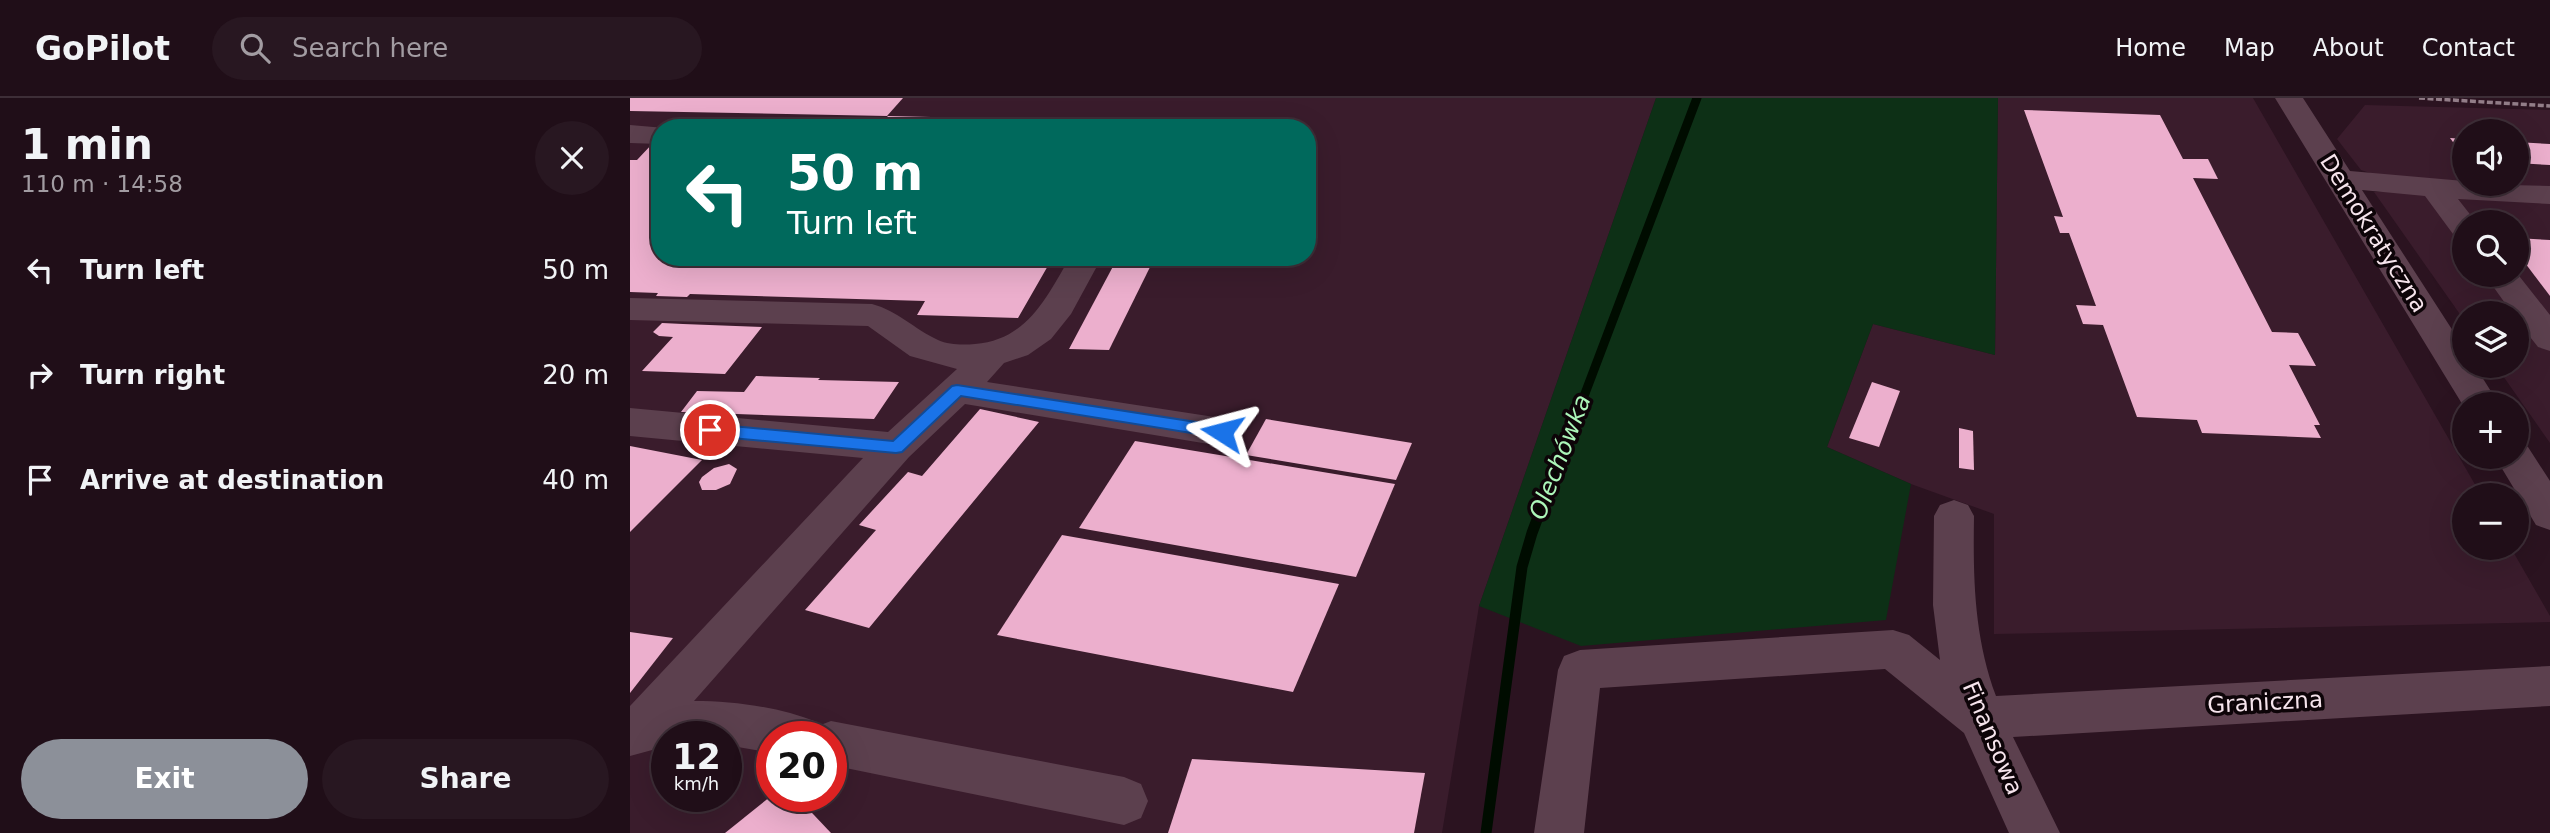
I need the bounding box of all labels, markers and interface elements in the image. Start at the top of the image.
search box [212,17,702,80]
text: GoPilot [35,29,170,68]
icon: search [236,29,274,67]
text: Search here [292,33,448,63]
text: Home [2115,34,2186,62]
text: Map [2224,34,2275,62]
text: About [2313,34,2384,62]
text: Contact [2422,34,2515,62]
map controls [2452,119,2529,560]
button: sound [2452,119,2529,196]
text: 1 min [21,120,153,169]
button: close [535,121,609,195]
text: 50 m [787,145,923,202]
icon: left [672,147,763,238]
street label: Demokratyczna [2315,149,2433,317]
text: 110 m · 14:58 [21,171,183,197]
text: Turn left [787,204,917,242]
button: search [2452,210,2529,287]
icon: left [21,251,59,289]
text: Turn left [80,255,204,285]
text: 50 m [542,255,609,285]
button: layers [2452,301,2529,378]
icon: right [21,356,59,394]
text: Turn right [80,360,225,390]
text: 20 m [542,360,609,390]
water label: Olechówka [1523,391,1597,523]
button: + [2452,392,2529,469]
position arrow [1185,395,1259,469]
pin [680,400,740,460]
icon: arrive [691,411,729,449]
icon: arrive [21,461,59,499]
text: Arrive at destination [80,465,384,495]
text: 40 m [542,465,609,495]
button: − [2452,483,2529,560]
street label: Finansowa [1958,678,2028,798]
street label: Graniczna [2207,686,2323,718]
speed limit sign: 20 [756,721,847,812]
text: 12 [672,737,721,777]
button: Exit [21,739,308,819]
button: Share [322,739,609,819]
text: km/h [674,773,719,794]

